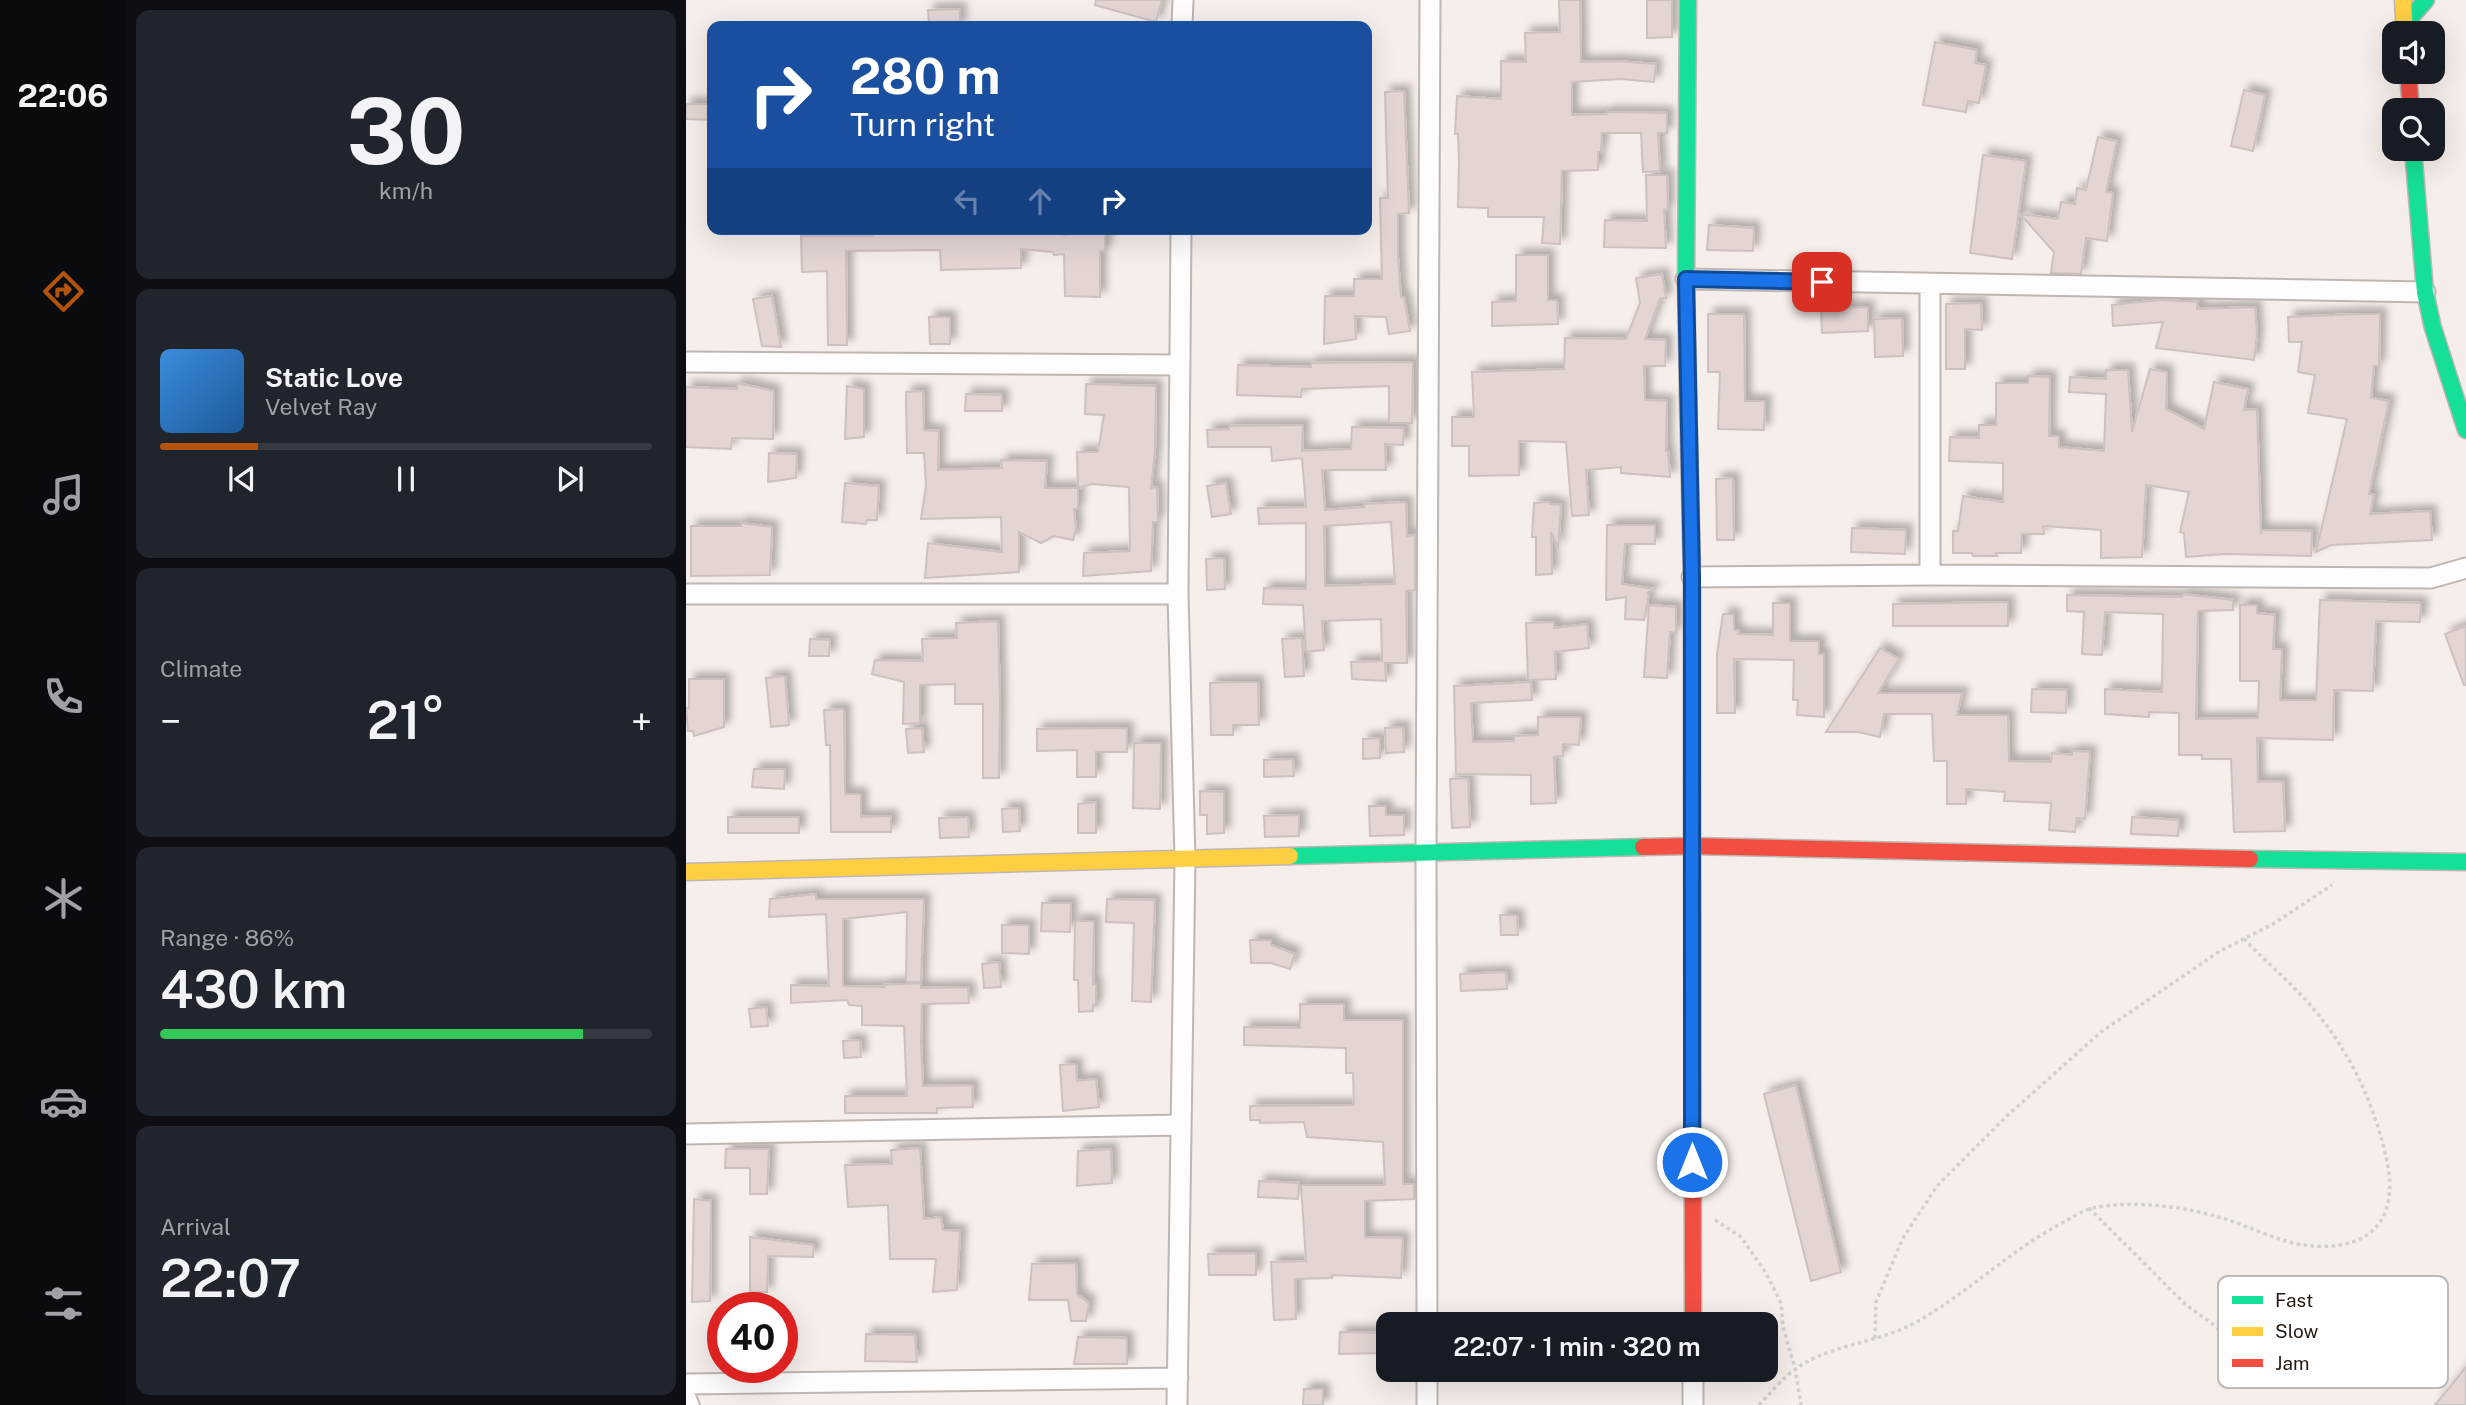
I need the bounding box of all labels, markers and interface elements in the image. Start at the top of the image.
map controls [2382,21,2445,161]
button: sound [2382,21,2445,84]
text: 280 m [850,47,1000,105]
icon: right [735,49,826,140]
text: 22:06 [18,77,108,114]
text: 30 [347,78,465,184]
button: search [2382,98,2445,161]
text: Turn right [850,106,995,143]
text: km/h [379,177,433,204]
icon: left [948,182,986,220]
icon: ahead [1021,182,1059,220]
icon: right [1094,182,1132,220]
pin [1792,252,1852,312]
icon: arrive [1803,263,1841,301]
icon: directions [39,267,88,316]
text: Static Love [265,362,403,393]
text: Velvet Ray [265,393,377,420]
icon: previous [223,460,261,498]
icon: pause [387,460,425,498]
icon: next [551,460,589,498]
icon: music [39,470,88,519]
text: Climate [160,655,242,682]
icon: phone [39,672,88,721]
text: 21° [367,690,445,751]
text: − [160,699,181,744]
text: + [631,699,652,744]
icon: climate [39,874,88,923]
text: Range · 86% [160,924,294,951]
text: 430 km [160,959,347,1020]
icon: car [39,1077,88,1126]
position arrow [1655,1125,1729,1199]
text: Arrival [160,1213,231,1240]
text: 22:07 [160,1248,301,1309]
legend [2218,1276,2448,1388]
icon: filters [39,1279,88,1328]
text: Fast [2275,1289,2313,1311]
speed limit sign: 40 [707,1292,798,1383]
text: Slow [2275,1320,2319,1342]
text: 22:07 · 1 min · 320 m [1453,1331,1701,1362]
text: Jam [2275,1352,2309,1374]

